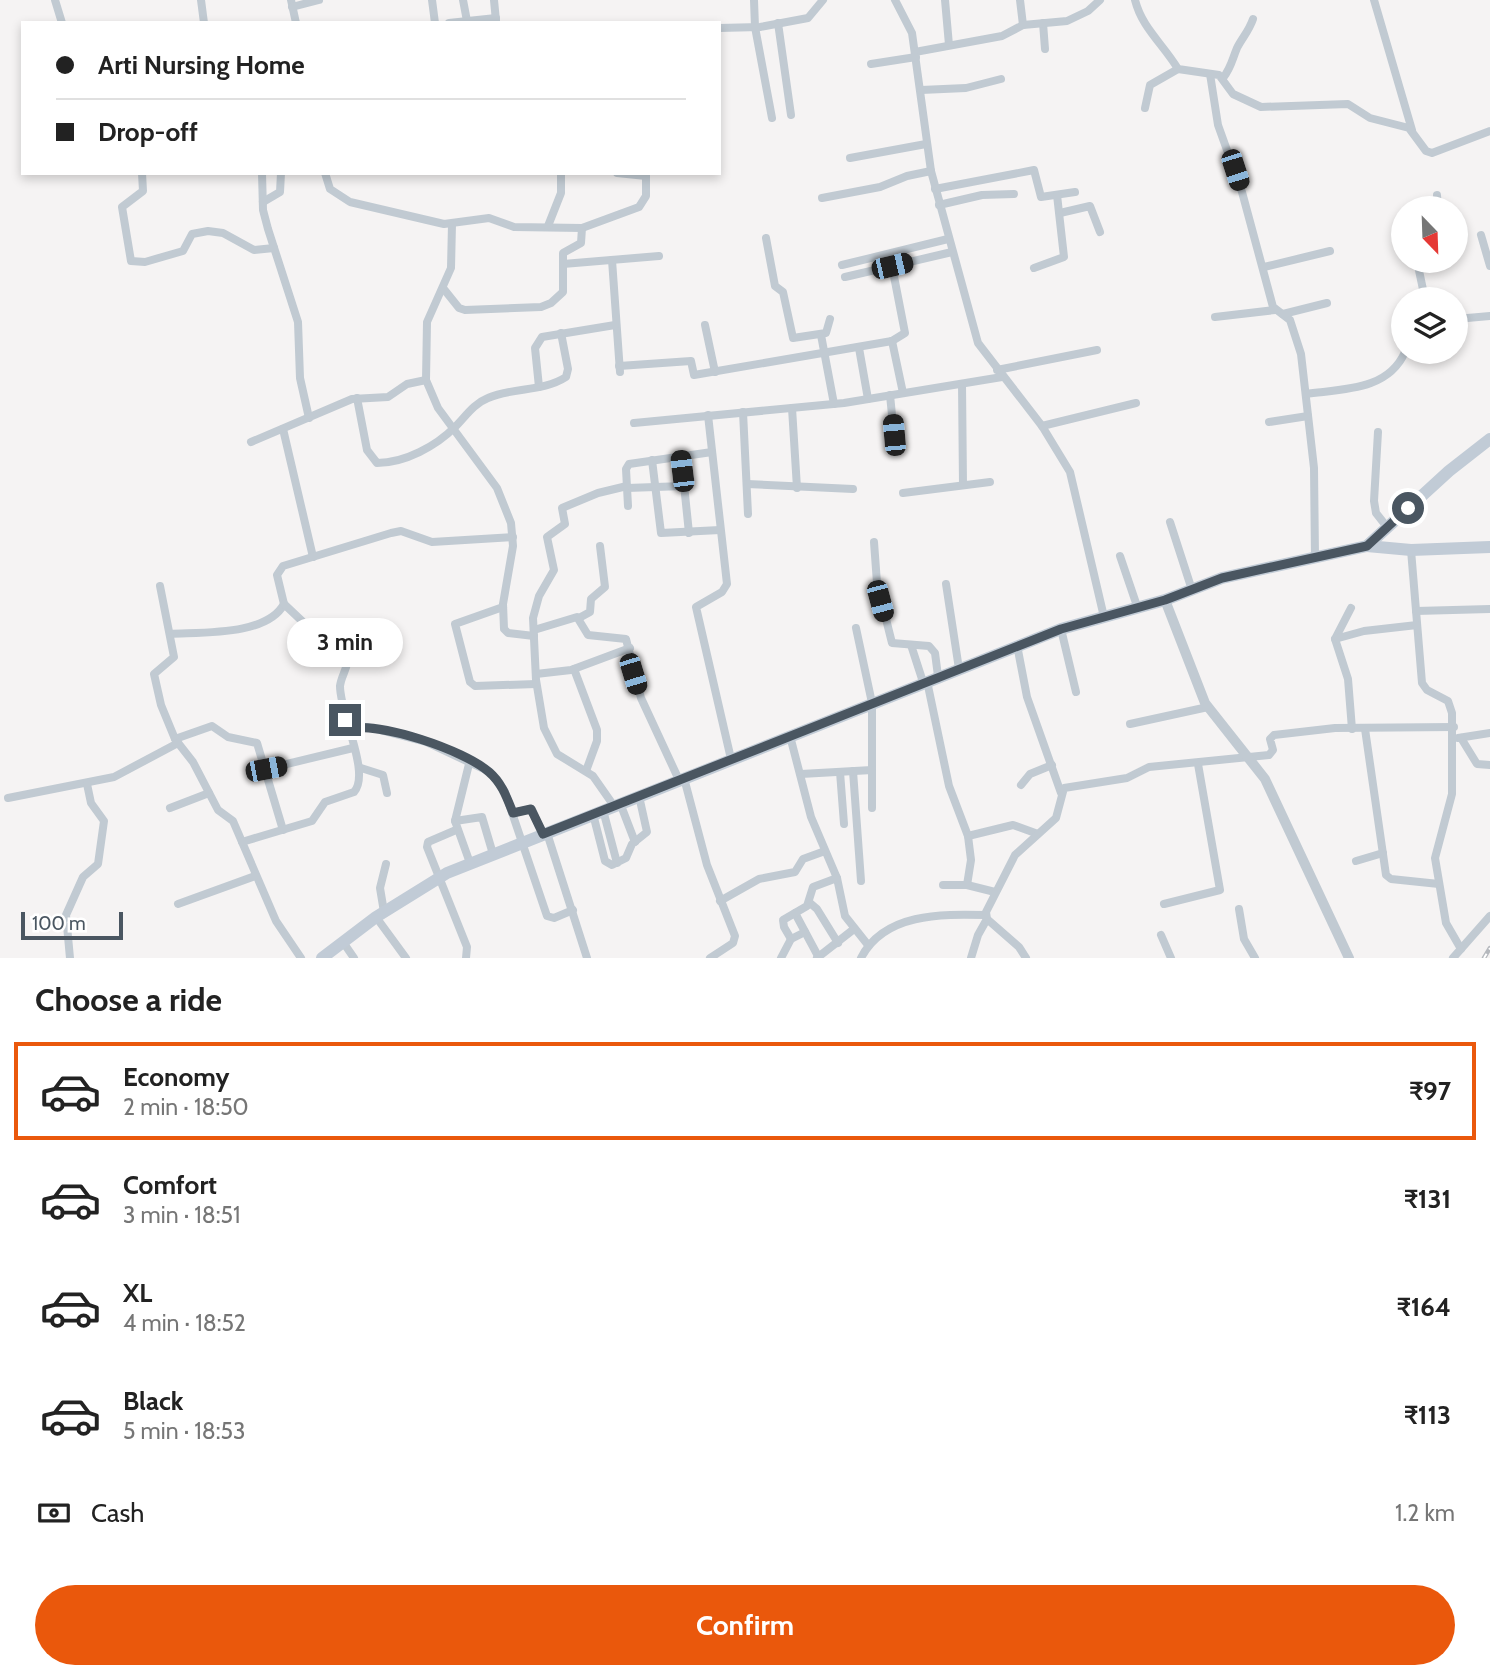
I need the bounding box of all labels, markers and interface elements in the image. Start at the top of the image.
text: Arti Nursing Home [98,49,305,81]
text: Drop-off [98,116,198,148]
car [1219,147,1252,193]
north arrow [1391,196,1468,273]
map controls [1391,196,1468,364]
car [870,251,915,281]
button: layers [1391,287,1468,364]
car [882,413,907,457]
car [670,449,695,493]
route start [1392,492,1424,524]
car [865,578,896,624]
callout: 3 min [287,618,403,668]
text: 3 min [317,628,373,656]
car [617,651,650,697]
route end [329,704,361,736]
car [244,755,289,783]
scale bar [21,909,122,941]
text: 100 m [32,912,86,935]
text: Choose a ride [35,980,222,1019]
icon: car [39,1060,102,1123]
text: Economy [123,1061,229,1093]
text: ₹97 [1409,1075,1451,1107]
text: 2 min · 18:50 [123,1093,249,1121]
icon: car [39,1168,102,1231]
text: Comfort [123,1169,217,1201]
text: ₹131 [1404,1183,1451,1215]
text: 3 min · 18:51 [123,1201,241,1229]
icon: car [39,1276,102,1339]
text: XL [123,1277,152,1309]
text: ₹164 [1396,1291,1451,1323]
text: 4 min · 18:52 [123,1309,246,1337]
icon: car [39,1384,102,1447]
text: Black [123,1385,183,1417]
text: ₹113 [1404,1399,1451,1431]
text: 5 min · 18:53 [123,1417,245,1445]
icon: cash [35,1494,73,1532]
text: Cash [91,1497,144,1529]
text: 1.2 km [1395,1499,1455,1527]
button: Confirm [35,1585,1455,1665]

